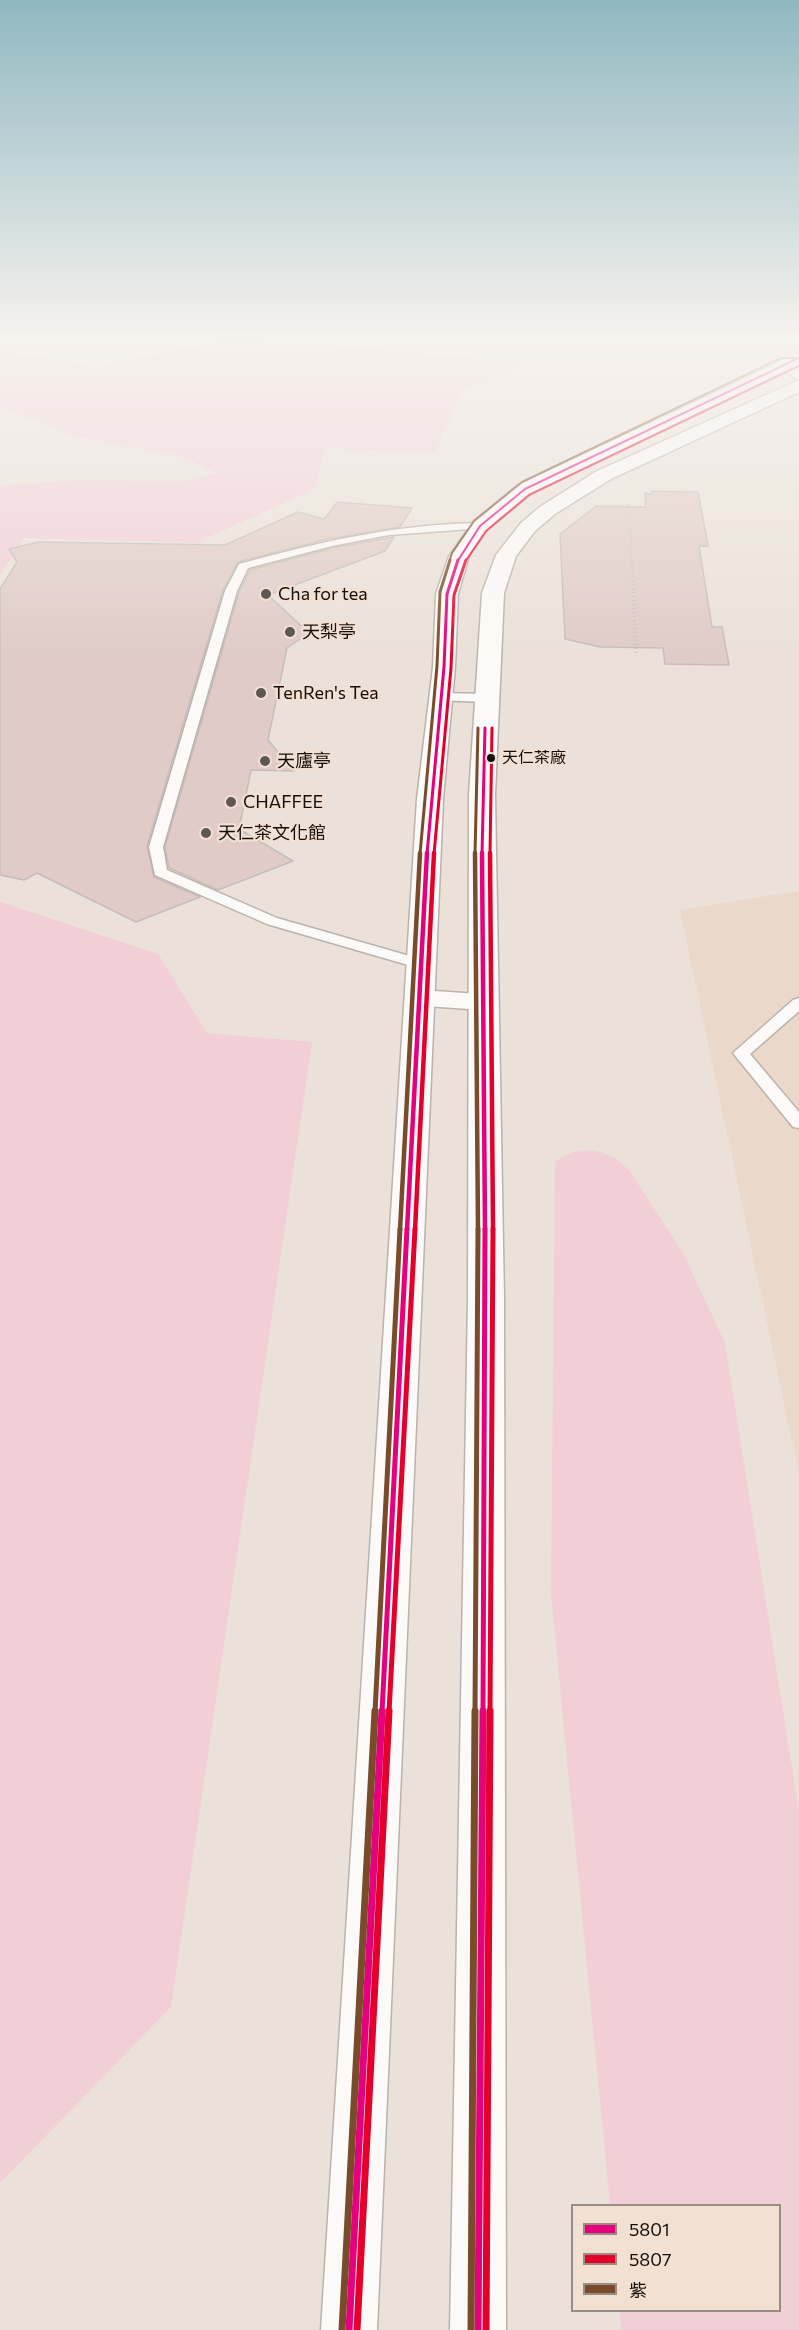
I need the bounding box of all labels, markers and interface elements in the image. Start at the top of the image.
place label: Cha for tea [278,583,368,605]
marker: Cha for tea [259,587,273,601]
place label: 天梨亭 [302,621,356,643]
marker: 天梨亭 [283,625,297,639]
place label: TenRen's Tea [273,682,379,704]
marker: TenRen's Tea [254,686,268,700]
place label: 天仁茶廠 [502,748,566,768]
place label: 天廬亭 [277,750,331,772]
marker: 天仁茶廠 [485,752,497,764]
marker: 天廬亭 [258,754,272,768]
place label: CHAFFEE [243,791,323,813]
marker: CHAFFEE [224,795,238,809]
place label: 天仁茶文化館 [218,822,326,844]
marker: 天仁茶文化館 [199,826,213,840]
legend [571,2204,781,2312]
text: 5801 [629,2218,670,2240]
text: 5807 [629,2248,671,2270]
text: 紫 [629,2279,647,2301]

